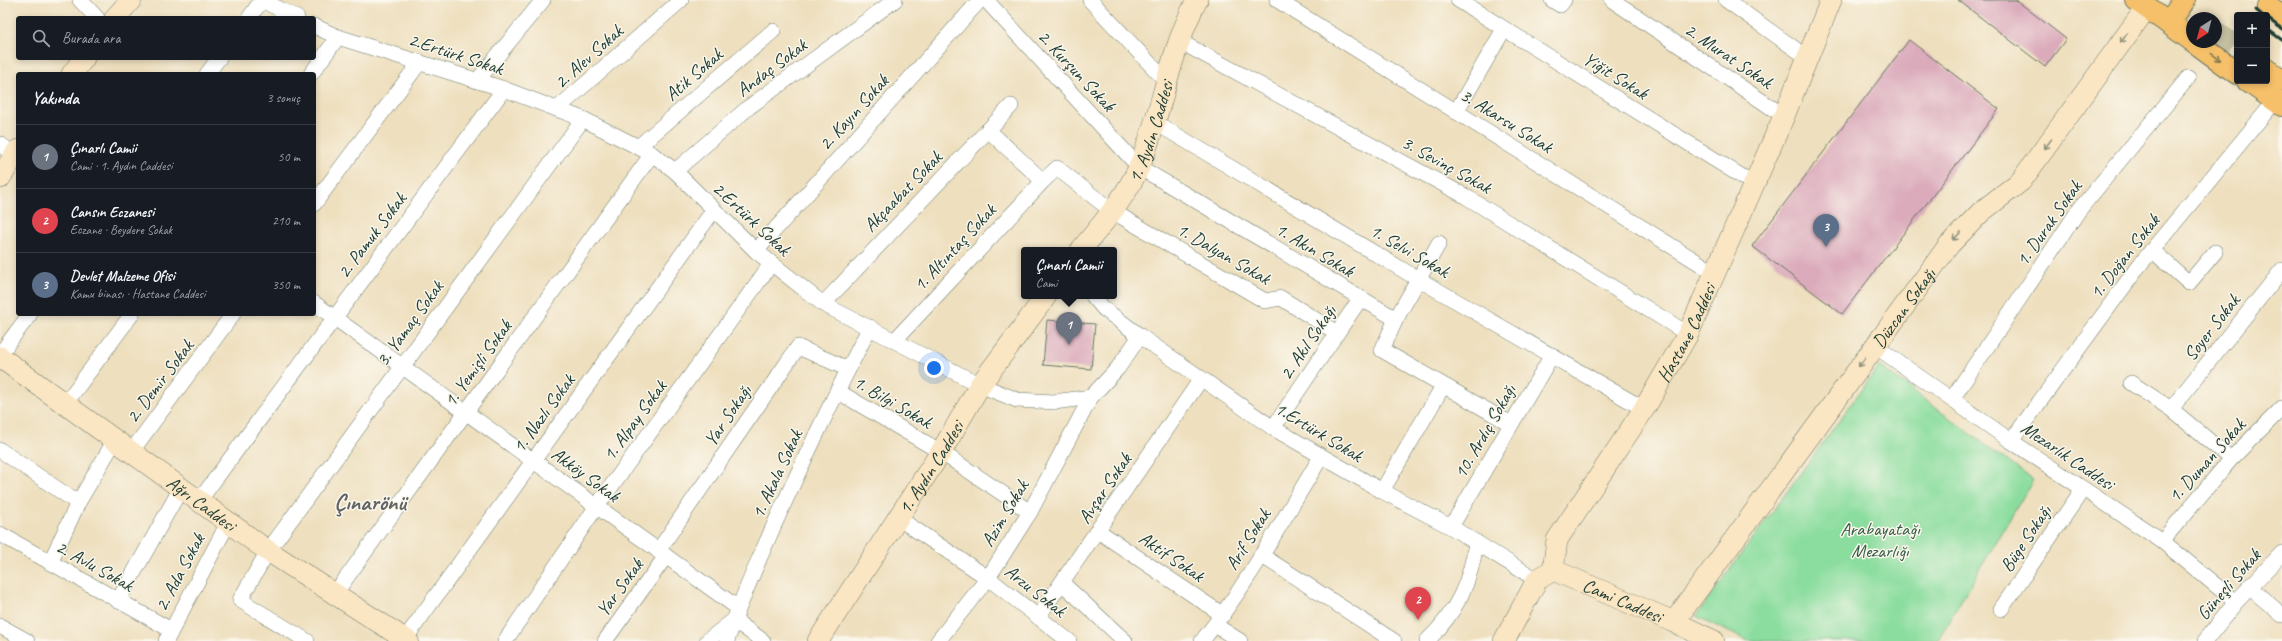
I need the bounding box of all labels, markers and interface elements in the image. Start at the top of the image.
north arrow [2186,12,2222,48]
map controls [2234,12,2270,84]
button: + [2234,12,2270,48]
search box [16,16,316,60]
street label: 2. Alev Sokak [549,18,630,94]
street label: 2. Murat Sokak [1680,18,1779,95]
street label: 2. Kurşun Sokak [1032,25,1122,118]
icon: search [30,27,52,49]
street label: 2.Ertürk Sokak [405,27,508,81]
text: Burada ara [62,29,120,48]
street label: Andaç Sokak [732,33,813,102]
one-way arrow [2120,33,2128,44]
street label: Atik Sokak [660,42,729,106]
street label: Yiğit Sokak [1579,47,1654,106]
button: − [2234,48,2270,84]
one-way arrow [2210,53,2221,62]
street label: 2. Kayın Sokak [813,68,895,156]
street label: 1. Aydın Caddesi [1123,76,1180,187]
street label: 3. Akarsu Sokak [1456,83,1558,159]
text: Yakında [32,88,79,109]
text: 3 sonuç [267,90,300,106]
street label: 3. Sevinç Sokak [1397,130,1497,200]
one-way arrow [2043,138,2052,149]
text: Çınarlı Camii [70,139,136,158]
street label: Akçaabat Sokak [858,145,949,237]
text: 1 [42,149,48,165]
text: 50 m [278,149,300,165]
text: Cami · 1. Aydın Caddesi [70,158,172,174]
street label: 1. Durak Sokak [2011,174,2088,271]
street label: 2.Ertürk Sokak [707,176,797,262]
street label: 2. Pamuk Sokak [332,187,413,283]
street label: 1. Altıntaş Sokak [908,198,1002,296]
text: Cansın Eczanesi [70,203,154,222]
street label: 1. Doğan Sokak [2084,208,2166,304]
text: 2 [42,213,48,229]
text: 210 m [272,213,300,229]
pin: 3 [1813,214,1839,247]
street label: 1. Dalyan Sokak [1172,217,1276,291]
street label: 1. Akın Sokak [1271,217,1360,284]
street label: 1. Selvi Sokak [1365,218,1455,284]
text: Eczane · Beydere Sokak [70,222,172,238]
one-way arrow [1952,231,1962,241]
popup [1021,247,1117,299]
text: Çınarlı Camii [1036,256,1102,275]
street label: Düzcan Sokağı [1867,262,1942,353]
text: Devlet Malzeme Ofisi [70,267,175,286]
street label: 3. Yamaç Sokak [371,275,450,371]
text: Cami [1036,275,1057,291]
text: 3 [42,277,48,293]
text: 350 m [272,277,300,293]
street label: Hastane Caddesi [1652,278,1723,387]
text: Kamu binası · Hastane Caddesi [70,286,205,302]
street label: Soyer Sokak [2178,288,2246,366]
street label: 2. Akıl Sokağı [1274,299,1342,385]
pin: 1 [1056,312,1082,345]
street label: 1. Yemişli Sokak [438,314,518,412]
street label: 2. Demir Sokak [121,334,200,428]
one-way arrow [1858,357,1867,368]
your location [924,358,944,378]
street label: 1. Nazlı Sokak [507,369,581,458]
street label: 1. Bilgi Sokak [849,370,938,435]
street label: 1. Alpay Sokak [598,375,673,466]
street label: Yar Sokağı [699,379,758,451]
street label: 10. Ardıç Sokağı [1448,379,1522,483]
street label: 1.Ertürk Sokak [1270,396,1368,468]
street label: 1. Duman Sokak [2163,412,2252,508]
street label: 1. Aydın Caddesi [893,415,971,519]
street label: Mezarlık Caddesi [2016,416,2121,497]
street label: 1. Akala Sokak [746,424,809,523]
street label: Akköy Sokak [547,442,626,509]
street label: Avşar Sokak [1073,447,1138,528]
street label: Ağrı Caddesi [162,471,242,538]
street label: Azim Sokak [976,474,1035,551]
district label: Çınarönü [334,488,409,517]
street label: Büge Sokağı [1995,499,2058,577]
street label: Arif Sokak [1220,503,1277,575]
park label: Arabayatağı Mezarlığı [1840,517,1921,563]
street label: Aktif Sokak [1134,526,1210,588]
street label: 2. Ada Sokak [149,528,211,615]
street label: 2. Avlu Sokak [51,535,139,598]
street label: Güneşli Sokak [2191,543,2268,625]
street label: Yar Sokak [591,552,650,621]
street label: Arzu Sokak [1000,559,1073,623]
street label: Cami Caddesi [1579,573,1668,630]
pin: 2 [1405,587,1431,620]

